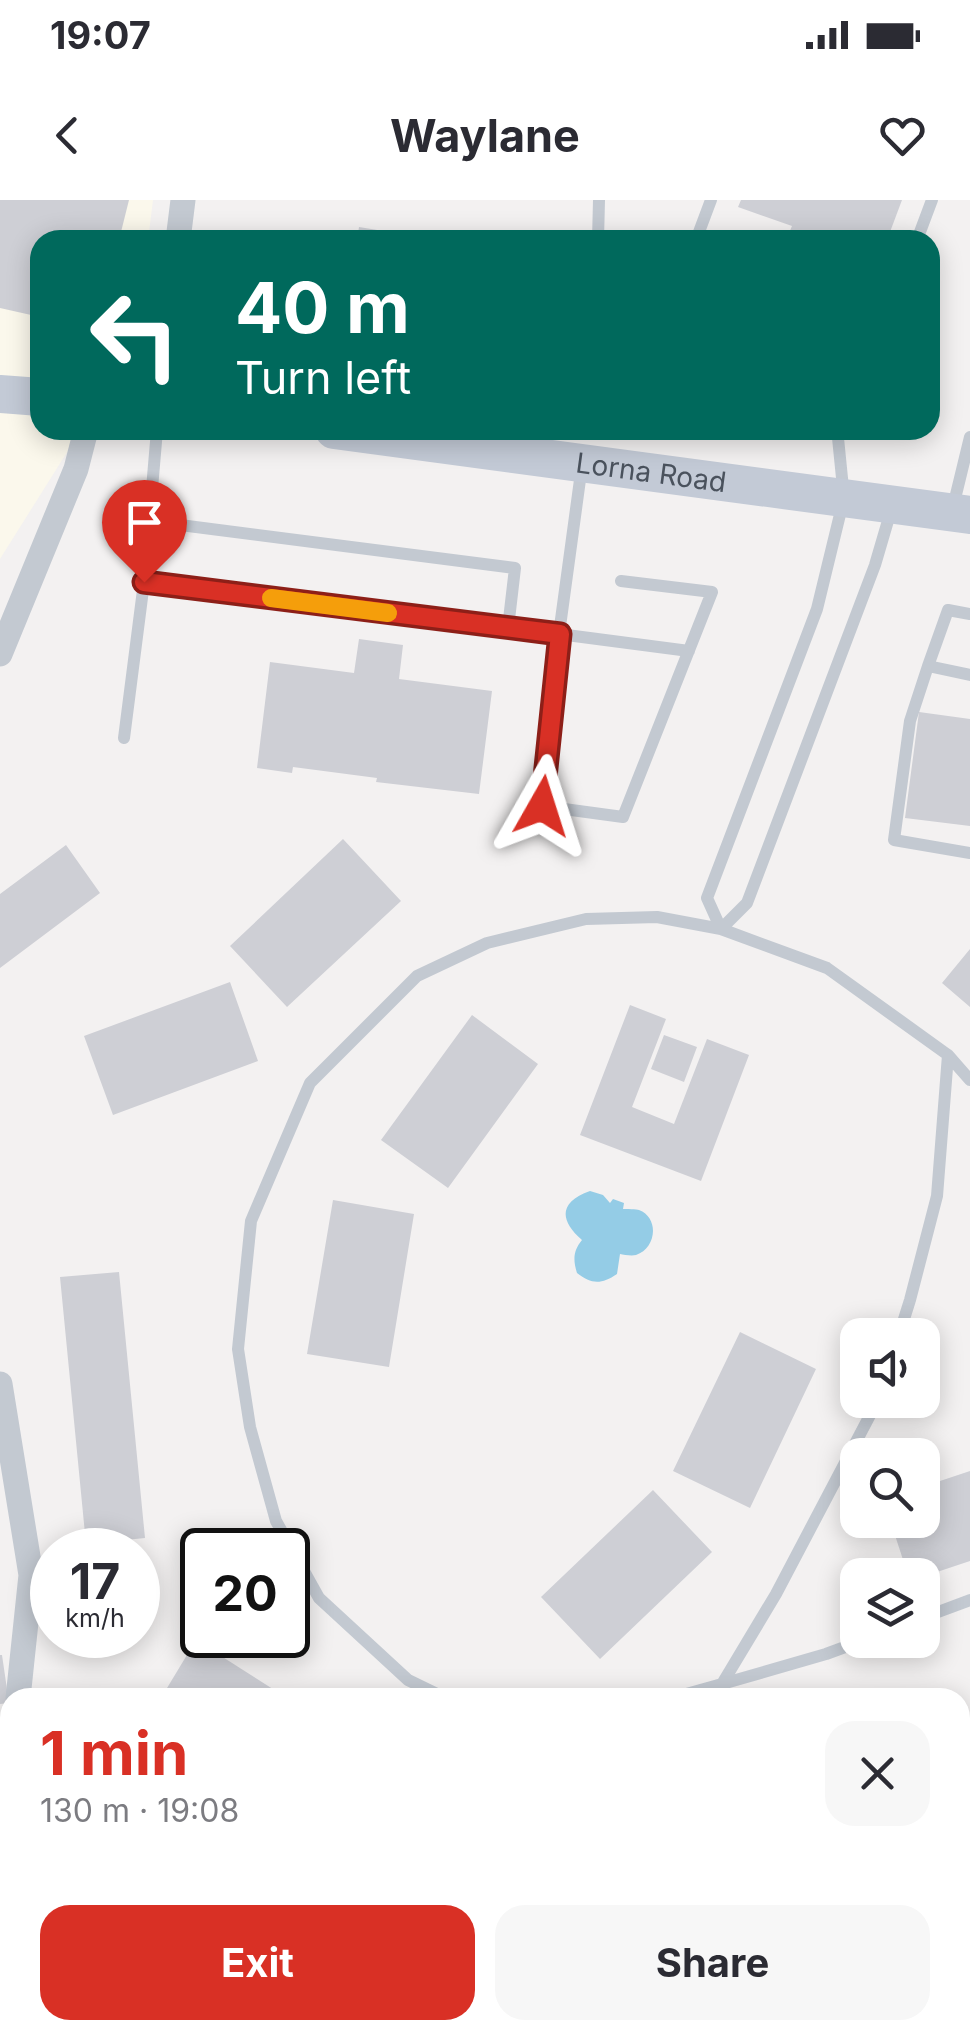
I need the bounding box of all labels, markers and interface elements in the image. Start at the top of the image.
text: 19:07 [50,12,151,58]
icon: back [40,108,95,163]
text: Waylane [390,108,580,163]
icon: heart [875,108,930,163]
text: 40 m [235,265,410,350]
icon: left [70,270,200,400]
text: Turn left [235,350,411,405]
street label: Lorna Road [574,446,728,499]
pin [102,480,187,583]
icon: arrive [117,495,172,550]
position arrow [490,754,594,858]
map controls [840,1318,940,1658]
button: sound [840,1318,940,1418]
button: search [840,1438,940,1538]
speed limit sign: 20 [180,1528,310,1658]
text: 17 [70,1551,120,1611]
button: layers [840,1558,940,1658]
text: km/h [65,1603,125,1633]
text: 1 min [40,1717,188,1789]
button: close [825,1721,930,1826]
text: 130 m · 19:08 [40,1791,239,1830]
button: Exit [40,1905,475,2020]
button: Share [495,1905,930,2020]

